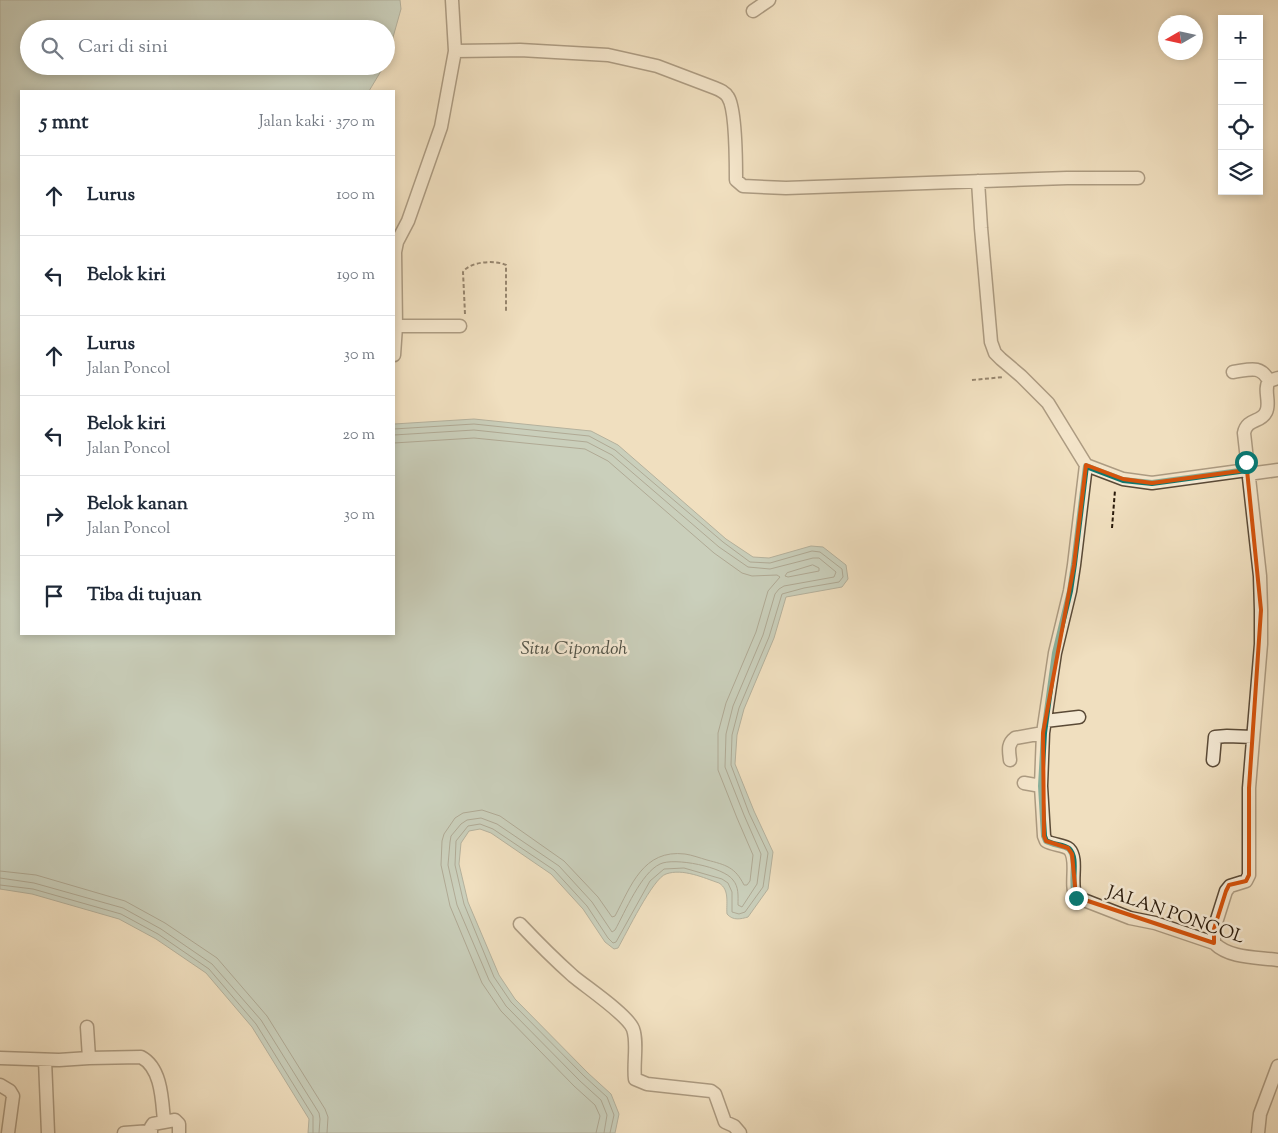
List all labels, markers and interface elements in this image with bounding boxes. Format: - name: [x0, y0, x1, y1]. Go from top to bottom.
- north arrow: [1158, 15, 1203, 60]
- map controls: [1218, 15, 1263, 195]
- button: +: [1218, 15, 1263, 60]
- search box: [20, 20, 395, 75]
- icon: search: [38, 34, 66, 62]
- text: Cari di sini: [78, 34, 168, 61]
- button: −: [1218, 60, 1263, 105]
- button: locate: [1218, 105, 1263, 150]
- text: 5 mnt: [40, 108, 88, 138]
- text: Jalan kaki · 370 m: [259, 111, 375, 134]
- button: layers: [1218, 150, 1263, 195]
- icon: ahead: [40, 182, 68, 210]
- text: Lurus: [87, 182, 135, 209]
- text: 100 m: [336, 184, 375, 207]
- icon: left: [40, 262, 68, 290]
- text: Belok kiri: [87, 262, 166, 289]
- text: 190 m: [337, 264, 375, 287]
- text: Lurus: [87, 331, 135, 358]
- icon: ahead: [40, 342, 68, 370]
- text: 30 m: [344, 344, 375, 367]
- text: Jalan Poncol: [87, 358, 170, 381]
- text: Belok kiri: [87, 411, 166, 438]
- icon: left: [40, 422, 68, 450]
- text: 20 m: [342, 424, 375, 447]
- text: Jalan Poncol: [87, 438, 170, 461]
- route start: [1235, 451, 1258, 474]
- text: Belok kanan: [87, 491, 188, 518]
- icon: right: [40, 502, 68, 530]
- text: 30 m: [344, 504, 375, 527]
- text: Jalan Poncol: [87, 518, 170, 541]
- icon: arrive: [40, 582, 68, 610]
- text: Tiba di tujuan: [87, 582, 202, 609]
- water label: Situ Cipondoh: [521, 636, 628, 663]
- street label: JALAN PONCOL: [1102, 880, 1248, 952]
- route end: [1065, 887, 1088, 910]

